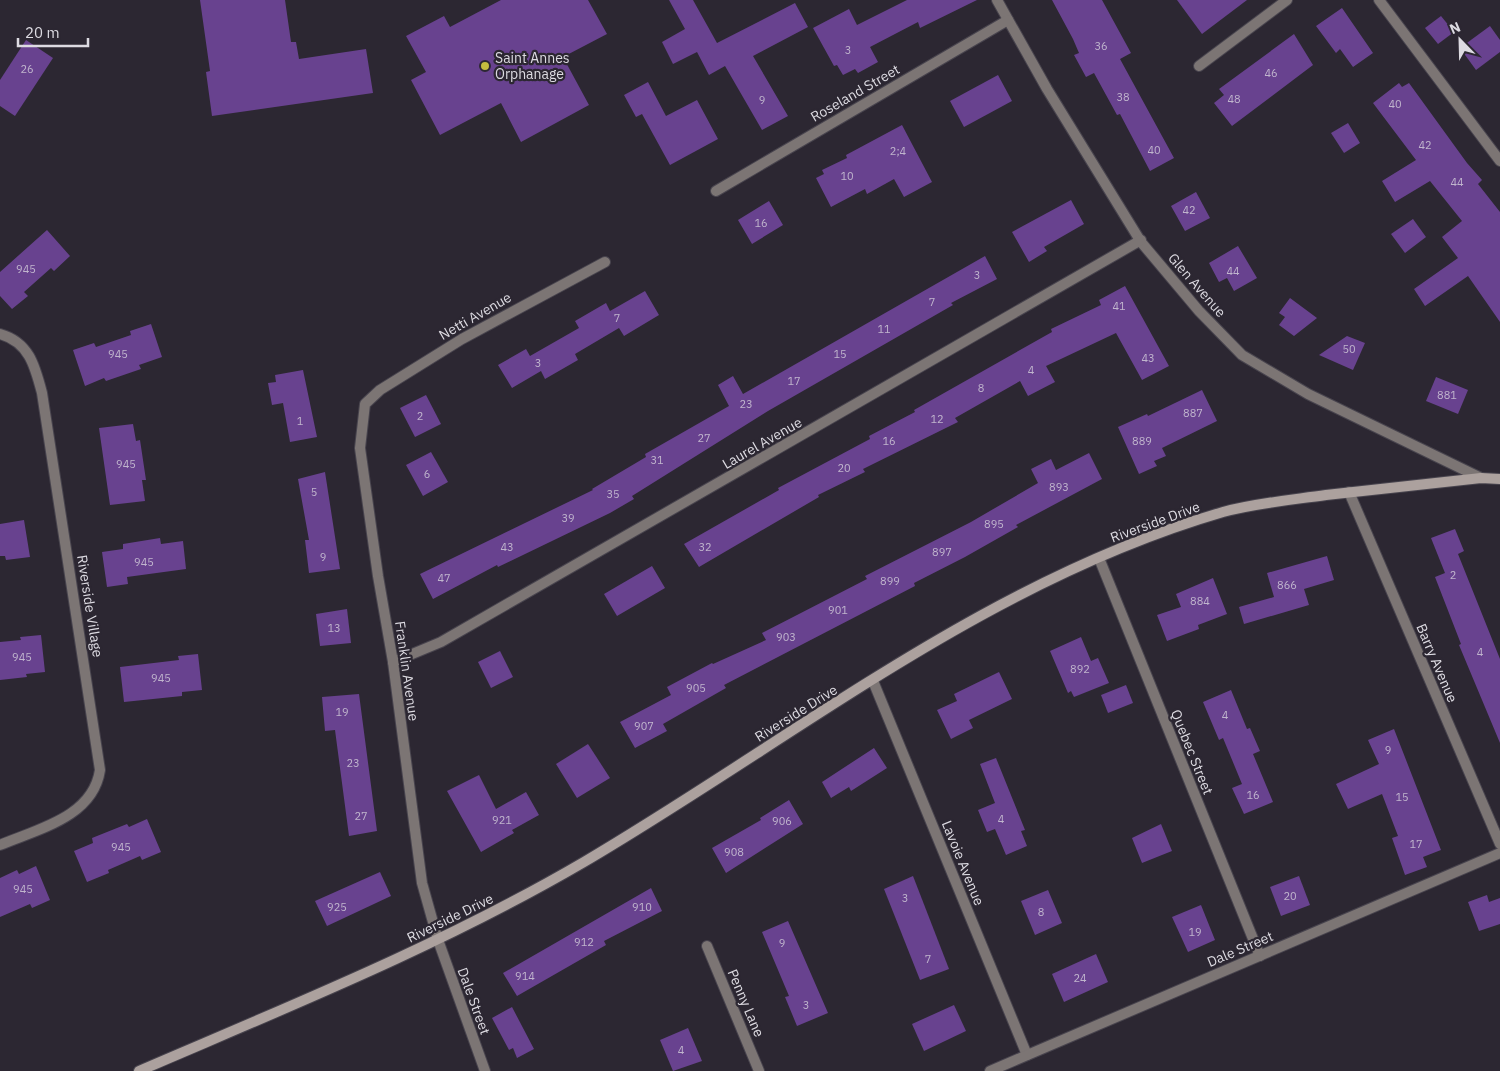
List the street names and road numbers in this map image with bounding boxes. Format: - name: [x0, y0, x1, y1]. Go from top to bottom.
- street label: Roseland Street: [807, 60, 903, 126]
- street label: Glen Avenue: [1164, 249, 1230, 321]
- street label: Netti Avenue: [435, 288, 515, 344]
- street label: Laurel Avenue: [719, 413, 805, 473]
- street label: Riverside Drive: [1108, 497, 1203, 547]
- street label: Riverside Village: [73, 553, 107, 659]
- street label: Franklin Avenue: [391, 620, 423, 722]
- street label: Barry Avenue: [1412, 621, 1462, 705]
- street label: Riverside Drive: [751, 680, 841, 746]
- street label: Quebec Street: [1167, 707, 1217, 797]
- street label: Lavoie Avenue: [938, 818, 988, 908]
- street label: Riverside Drive: [404, 889, 496, 947]
- street label: Dale Street: [1204, 927, 1276, 971]
- street label: Dale Street: [454, 965, 494, 1037]
- street label: Penny Lane: [724, 966, 768, 1040]

